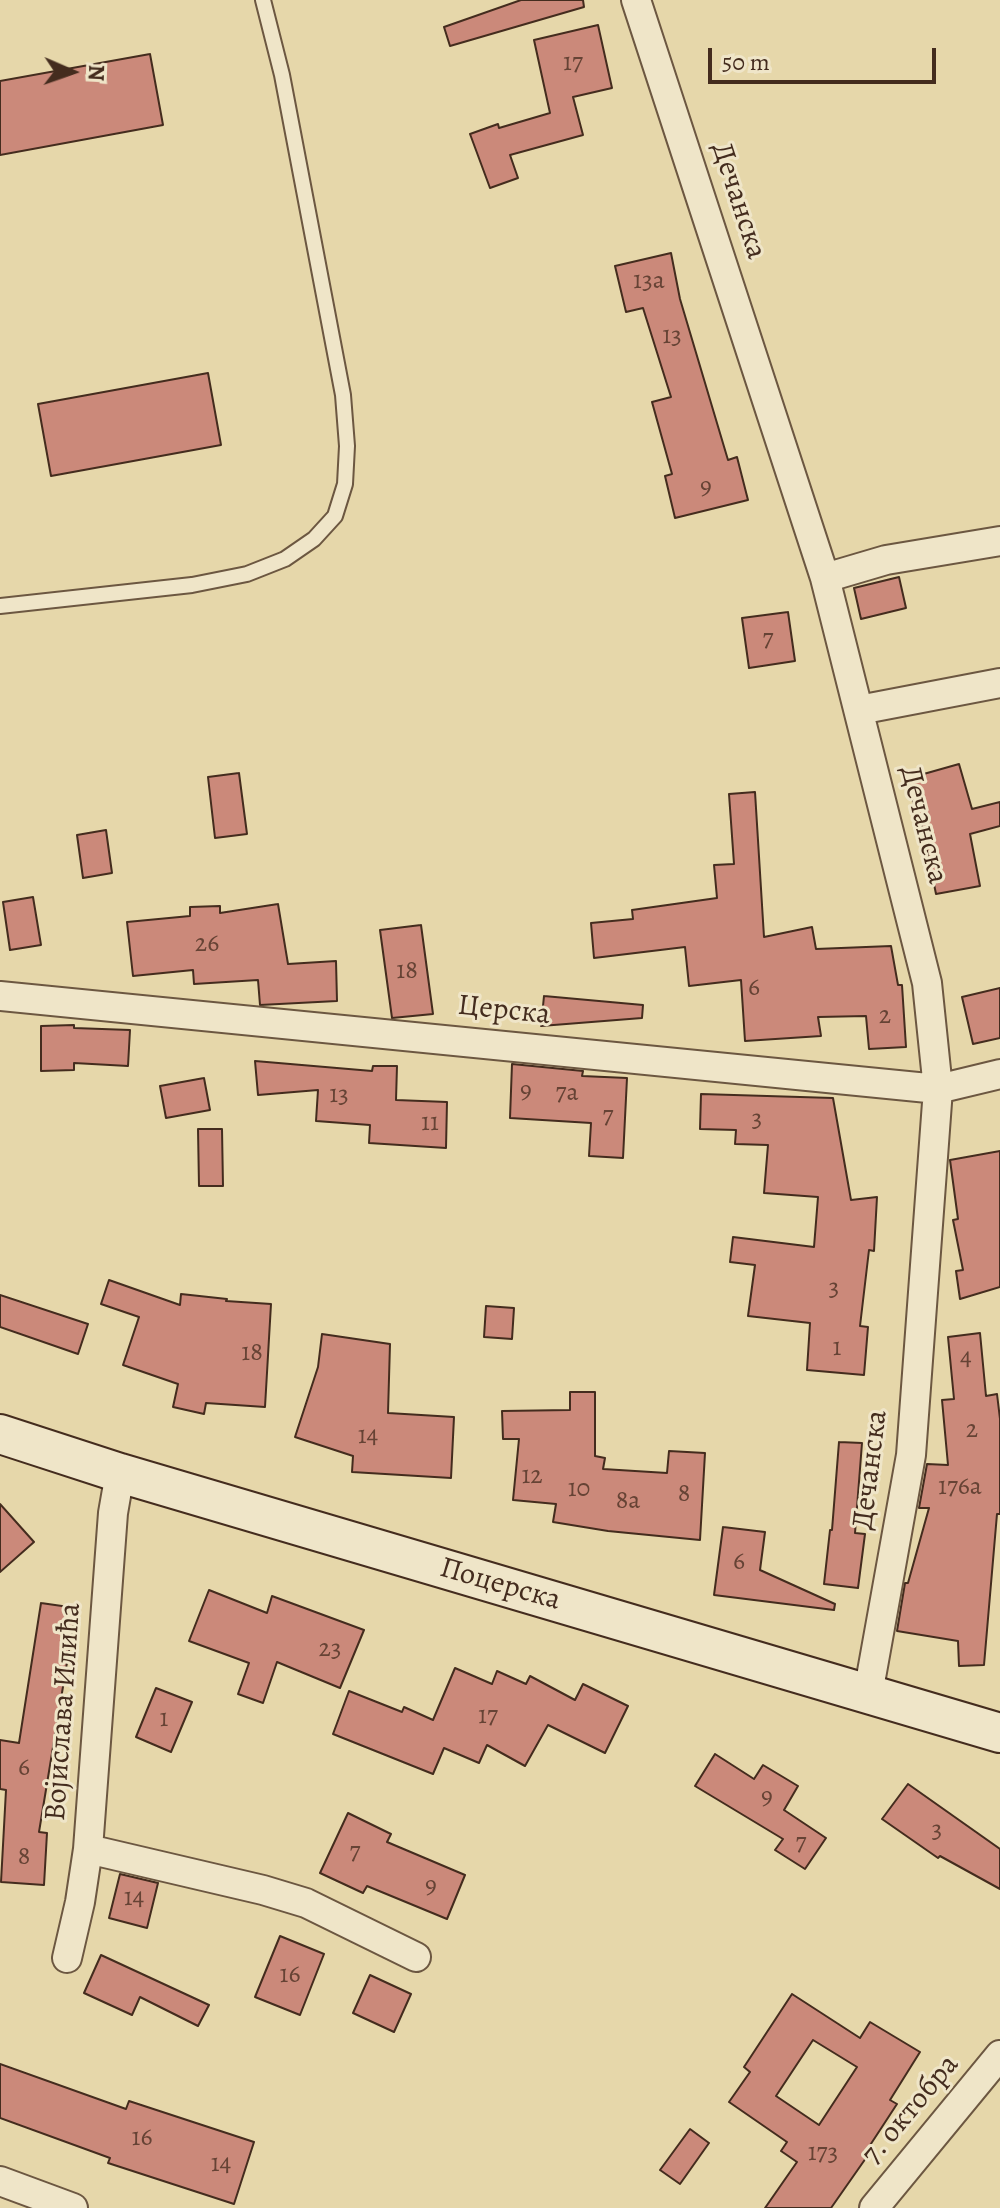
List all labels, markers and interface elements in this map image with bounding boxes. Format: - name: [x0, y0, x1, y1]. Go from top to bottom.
- north arrow: [32, 32, 112, 112]
- scale bar: [712, 32, 940, 82]
- text: 50 m: [722, 46, 770, 78]
- house number: 17: [563, 48, 583, 80]
- text: N: [81, 64, 111, 81]
- street label: Дечанска: [702, 138, 774, 264]
- house number: 13a: [633, 266, 665, 298]
- house number: 13: [662, 321, 682, 353]
- house number: 9: [700, 472, 712, 504]
- house number: 7: [763, 624, 773, 656]
- street label: Дечанска: [891, 762, 955, 888]
- house number: 26: [195, 929, 219, 961]
- house number: 18: [396, 956, 418, 988]
- house number: 6: [748, 973, 760, 1005]
- street label: Церска: [456, 988, 552, 1034]
- house number: 2: [879, 1001, 891, 1033]
- house number: 9: [520, 1076, 532, 1108]
- house number: 7a: [555, 1078, 579, 1110]
- house number: 13: [329, 1080, 349, 1112]
- house number: 7: [603, 1101, 613, 1133]
- house number: 3: [752, 1104, 762, 1136]
- house number: 11: [421, 1108, 439, 1140]
- house number: 3: [829, 1273, 839, 1305]
- house number: 1: [833, 1333, 841, 1365]
- house number: 18: [241, 1338, 263, 1370]
- house number: 4: [960, 1343, 972, 1375]
- street label: Дечанска: [846, 1408, 896, 1532]
- house number: 2: [966, 1415, 978, 1447]
- house number: 14: [358, 1421, 378, 1453]
- house number: 12: [521, 1461, 543, 1493]
- house number: 176a: [938, 1472, 982, 1504]
- house number: 10: [568, 1474, 590, 1506]
- house number: 8: [678, 1479, 690, 1511]
- house number: 8a: [616, 1486, 640, 1518]
- house number: 6: [733, 1547, 745, 1579]
- street label: Поцерска: [436, 1551, 564, 1619]
- street label: Војислава Илића: [38, 1602, 90, 1822]
- house number: 23: [318, 1634, 342, 1666]
- house number: 17: [478, 1701, 498, 1733]
- house number: 1: [160, 1704, 168, 1736]
- house number: 6: [18, 1753, 30, 1785]
- house number: 9: [761, 1782, 773, 1814]
- house number: 3: [932, 1815, 942, 1847]
- house number: 7: [796, 1828, 806, 1860]
- house number: 7: [350, 1837, 360, 1869]
- house number: 8: [18, 1842, 30, 1874]
- house number: 9: [425, 1871, 437, 1903]
- house number: 14: [124, 1883, 144, 1915]
- house number: 16: [280, 1960, 300, 1992]
- street label: 7. октобра: [855, 2048, 967, 2172]
- house number: 16: [132, 2123, 152, 2155]
- house number: 173: [808, 2138, 838, 2170]
- house number: 14: [211, 2149, 231, 2181]

